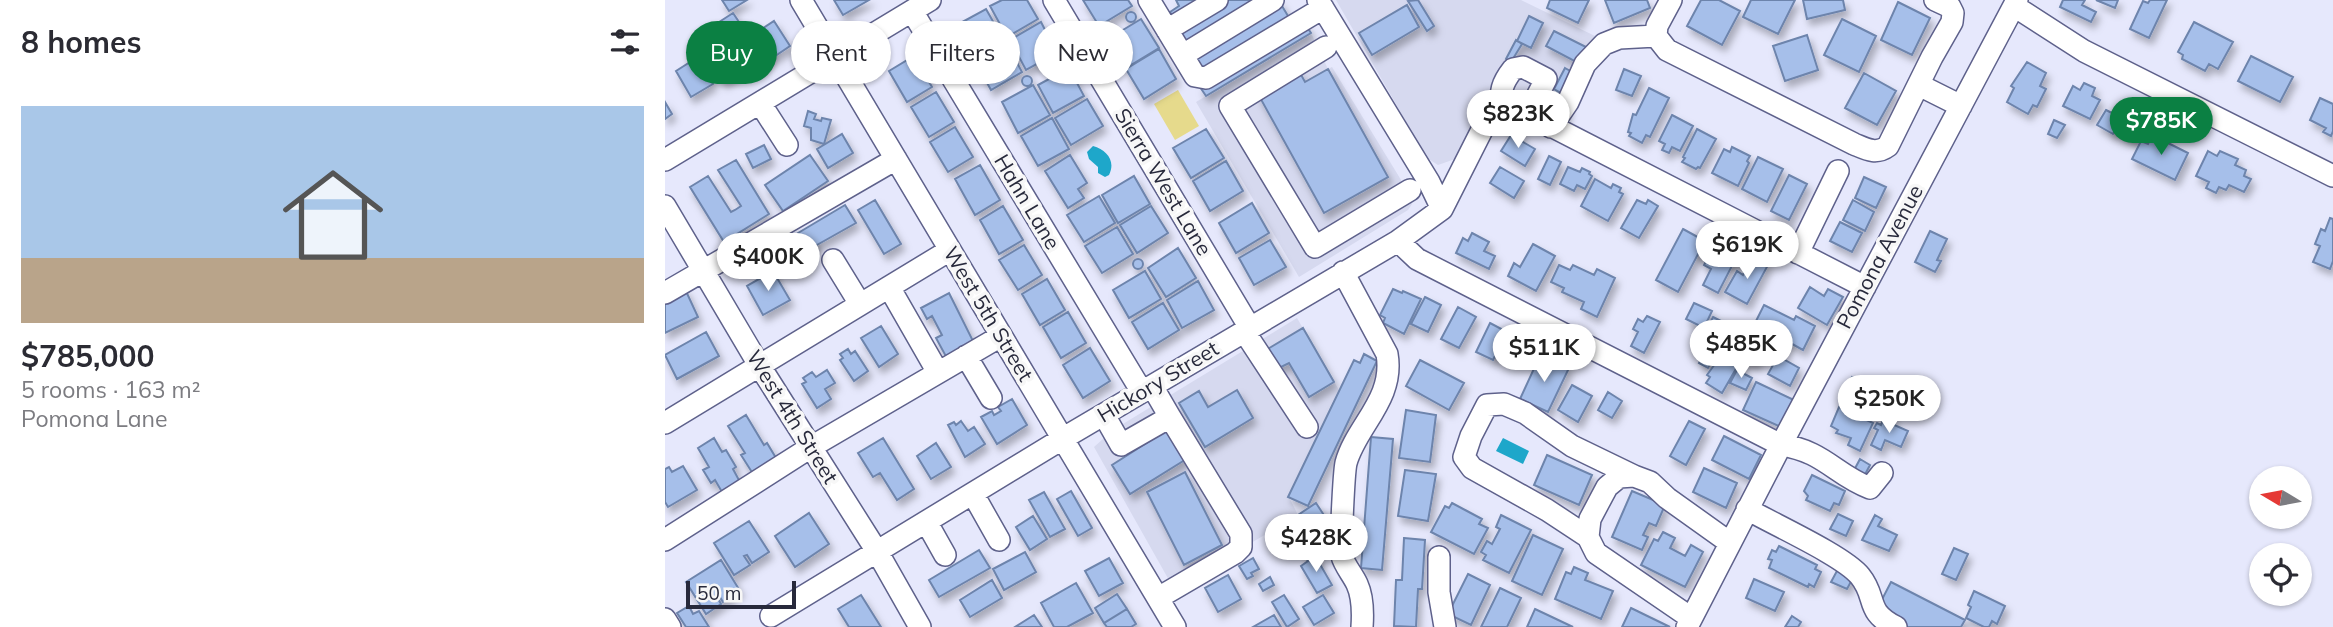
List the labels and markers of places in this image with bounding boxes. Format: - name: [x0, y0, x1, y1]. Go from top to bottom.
- pin: $823K: [1469, 90, 1567, 150]
- pin: $785K: [2112, 97, 2210, 157]
- pin: $619K: [1698, 222, 1796, 281]
- pin: $400K: [719, 233, 817, 293]
- pin: $485K: [1692, 320, 1790, 380]
- pin: $511K: [1495, 324, 1593, 384]
- pin: $250K: [1840, 376, 1938, 435]
- pin: $428K: [1267, 514, 1365, 574]

